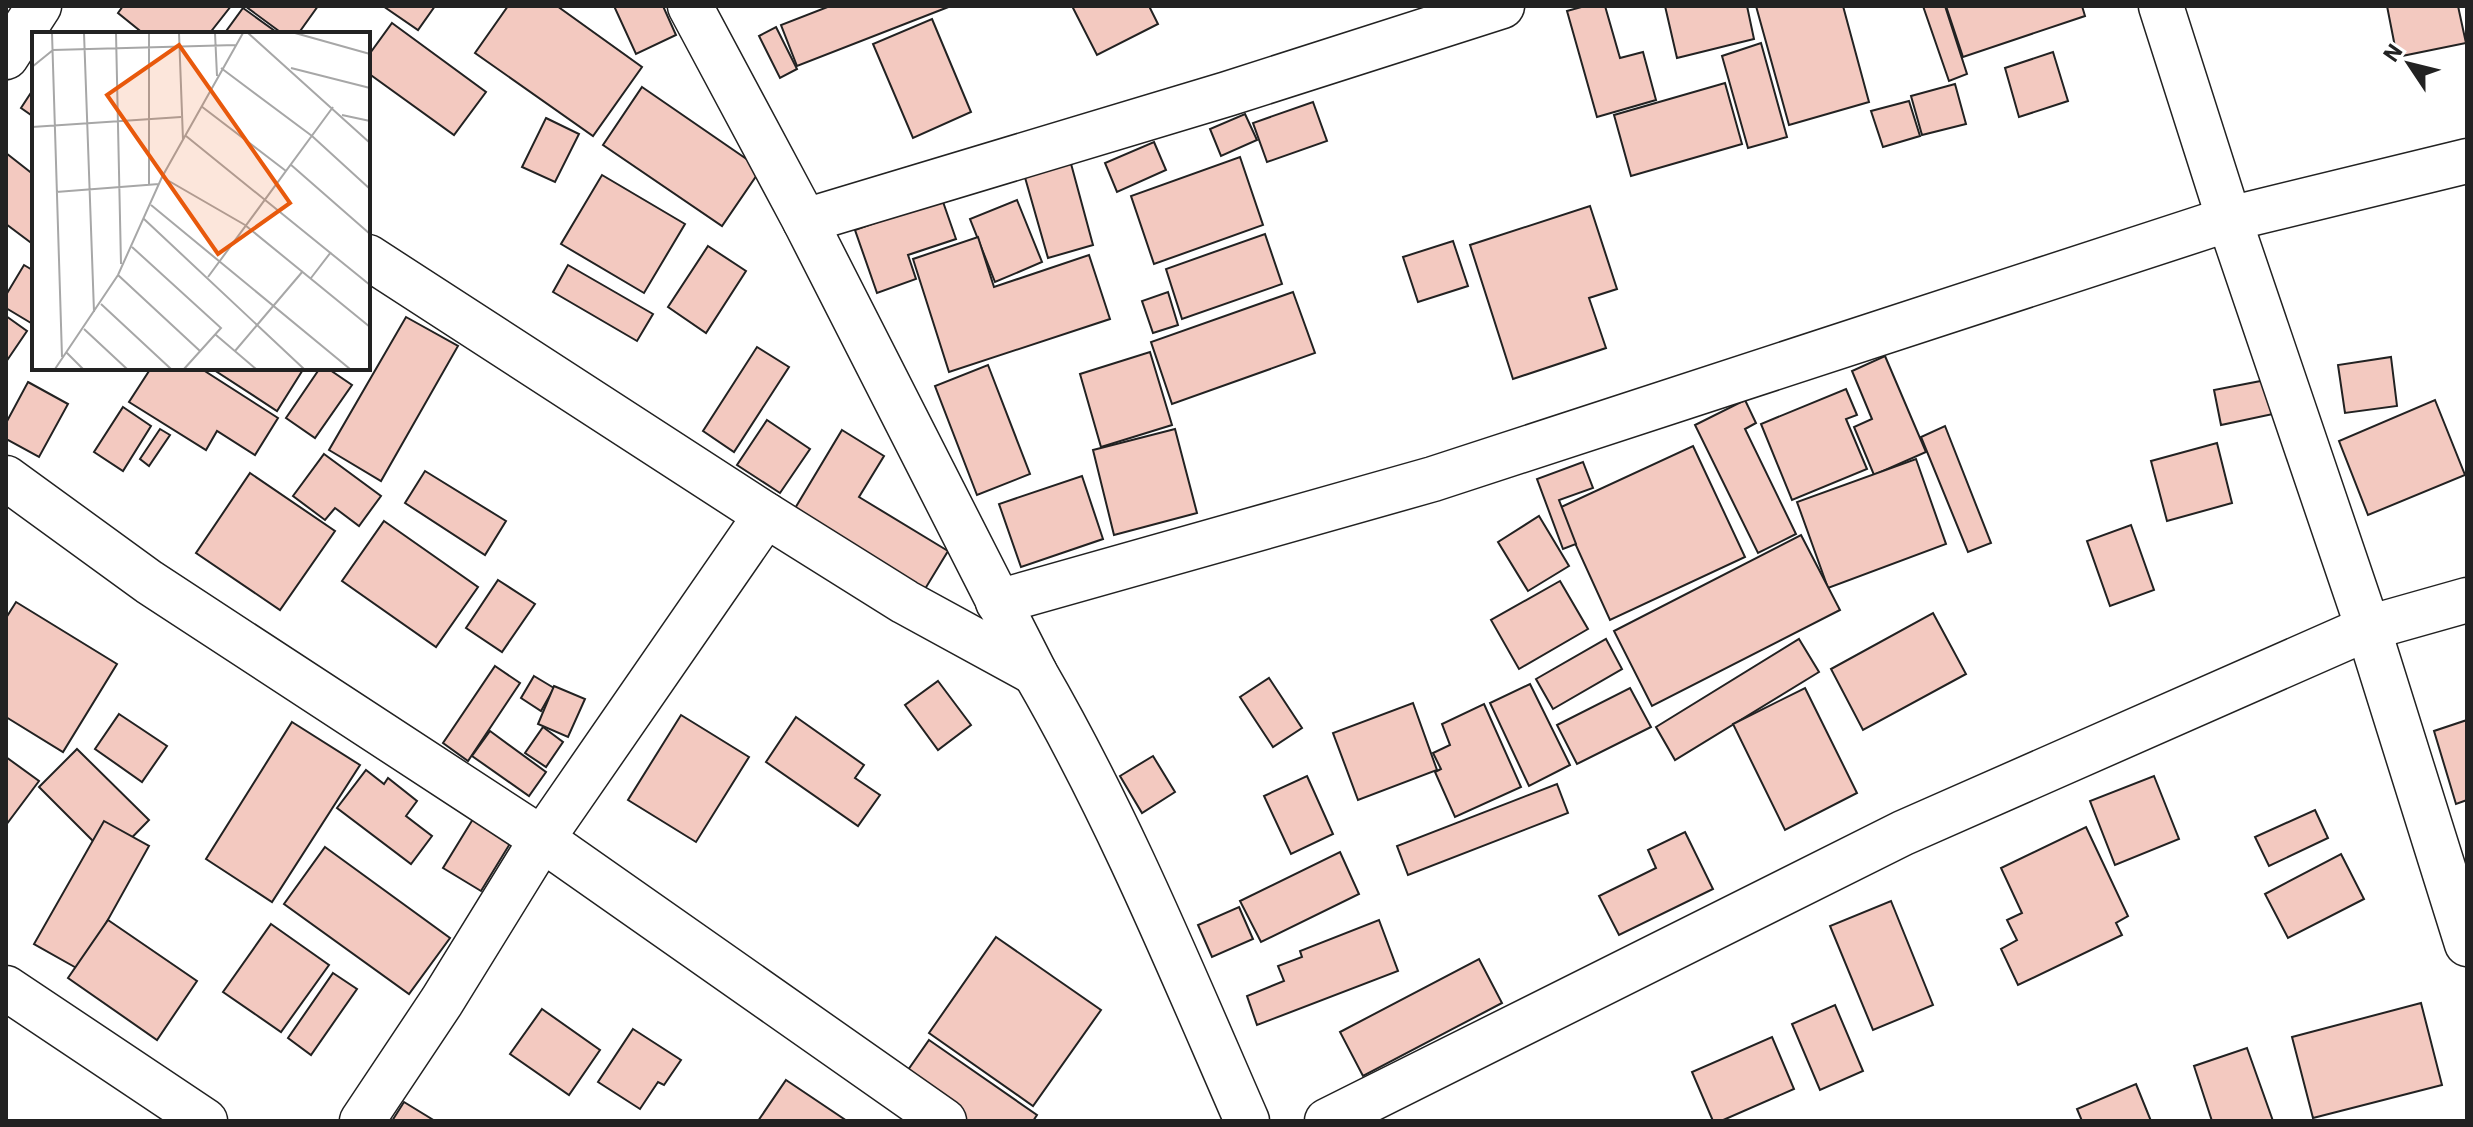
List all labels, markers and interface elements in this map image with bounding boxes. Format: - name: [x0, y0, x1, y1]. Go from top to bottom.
- north arrow: [2369, 24, 2449, 104]
- inset map: [32, 32, 370, 370]
- text: N: [2376, 37, 2409, 67]

